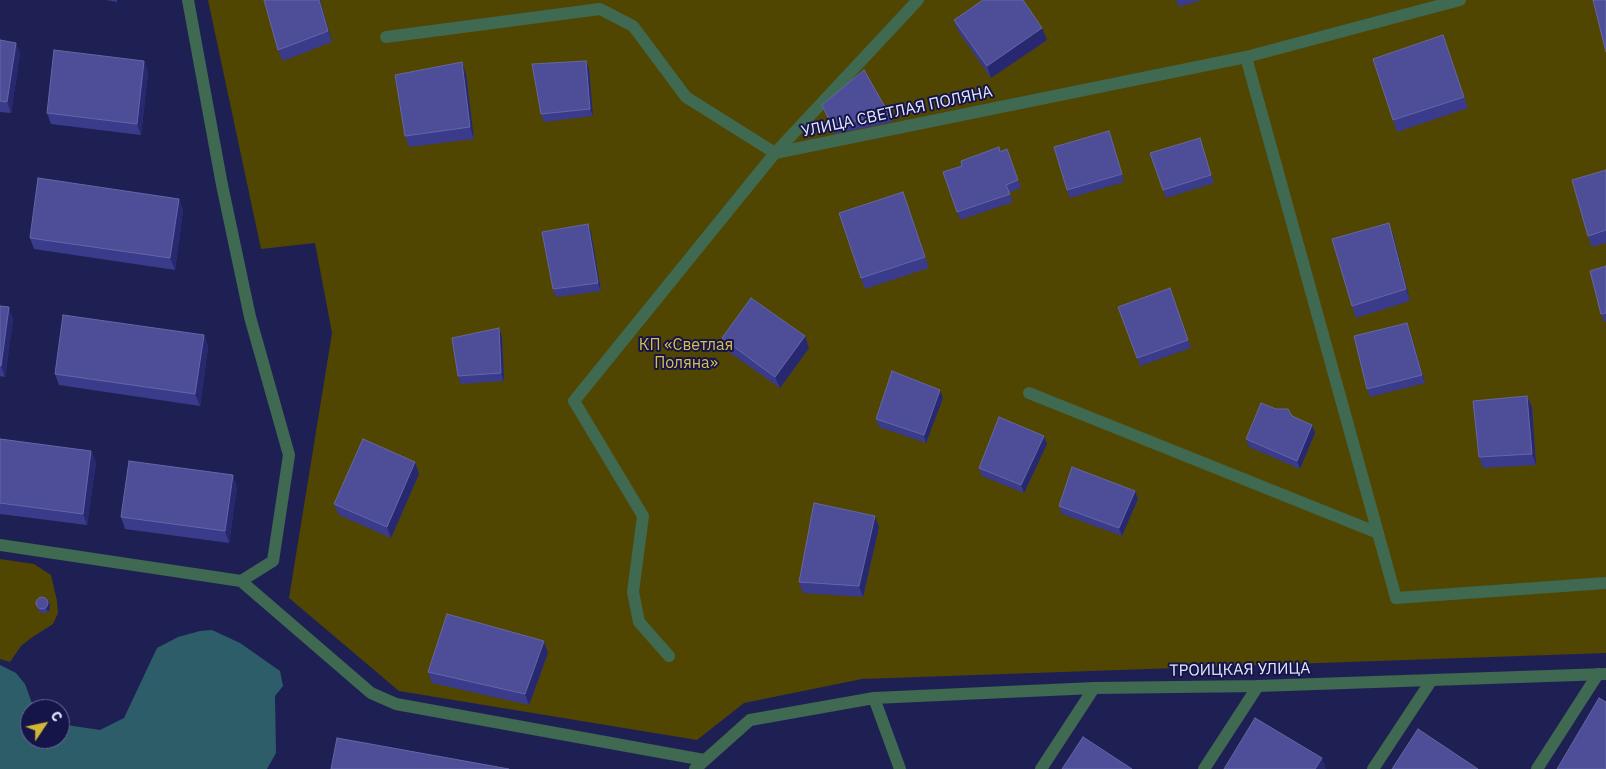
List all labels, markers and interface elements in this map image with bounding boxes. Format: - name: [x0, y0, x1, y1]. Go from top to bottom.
- street label: УЛИЦА СВЕТЛАЯ ПОЛЯНА: [800, 82, 994, 142]
- park label: КП «Светлая Поляна»: [639, 335, 733, 373]
- street label: ТРОИЦКАЯ УЛИЦА: [1169, 659, 1311, 681]
- north arrow: [20, 699, 70, 749]
- text: С: [47, 707, 67, 725]

